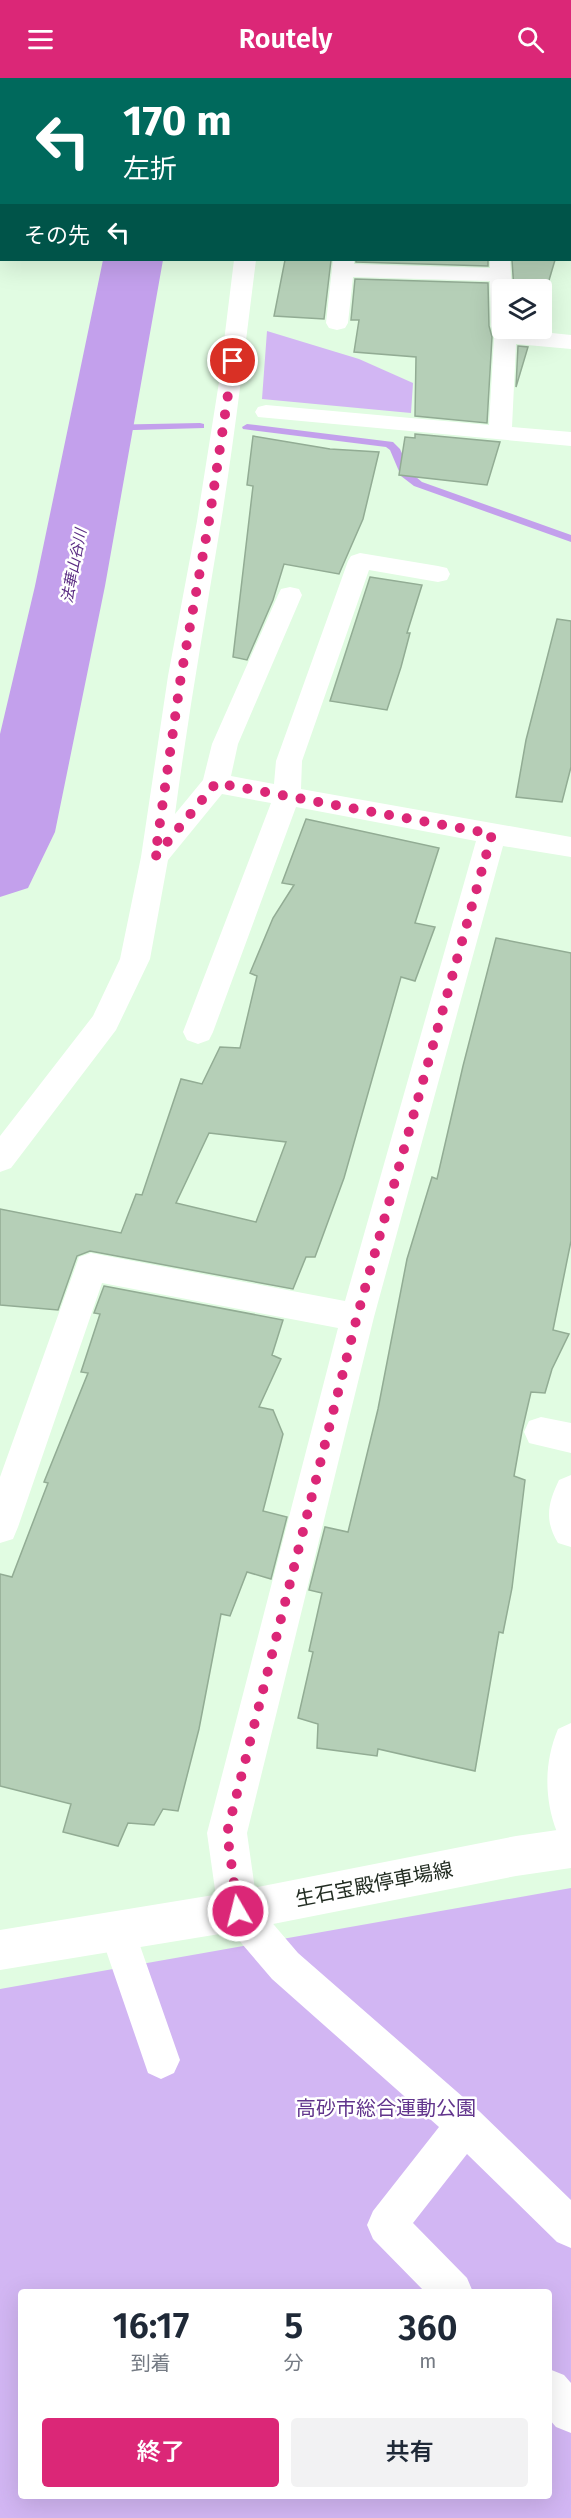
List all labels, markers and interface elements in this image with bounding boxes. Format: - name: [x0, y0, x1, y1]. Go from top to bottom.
- icon: menu: [24, 23, 57, 56]
- text: Routely: [239, 23, 332, 55]
- icon: search: [514, 23, 547, 56]
- text: 170 m: [123, 96, 232, 146]
- icon: left: [24, 102, 102, 180]
- text: 左折: [123, 153, 177, 185]
- icon: left: [102, 216, 135, 249]
- text: その先: [24, 222, 90, 249]
- map controls: [492, 279, 552, 339]
- button: layers: [492, 279, 552, 339]
- pin: [207, 335, 258, 386]
- icon: arrive: [216, 344, 249, 377]
- water label: 法華山谷川: [58, 526, 90, 605]
- street label: 生石宝殿停車場線: [293, 1857, 455, 1911]
- position arrow: [206, 1879, 270, 1943]
- park label: 高砂市総合運動公園: [296, 2096, 476, 2120]
- text: 16:17: [112, 2304, 189, 2348]
- text: 5: [284, 2304, 303, 2348]
- text: 360: [398, 2306, 458, 2350]
- text: m: [419, 2349, 436, 2373]
- text: 到着: [131, 2351, 171, 2375]
- text: 分: [284, 2351, 304, 2375]
- button: 終了: [42, 2418, 279, 2487]
- button: 共有: [291, 2418, 528, 2487]

